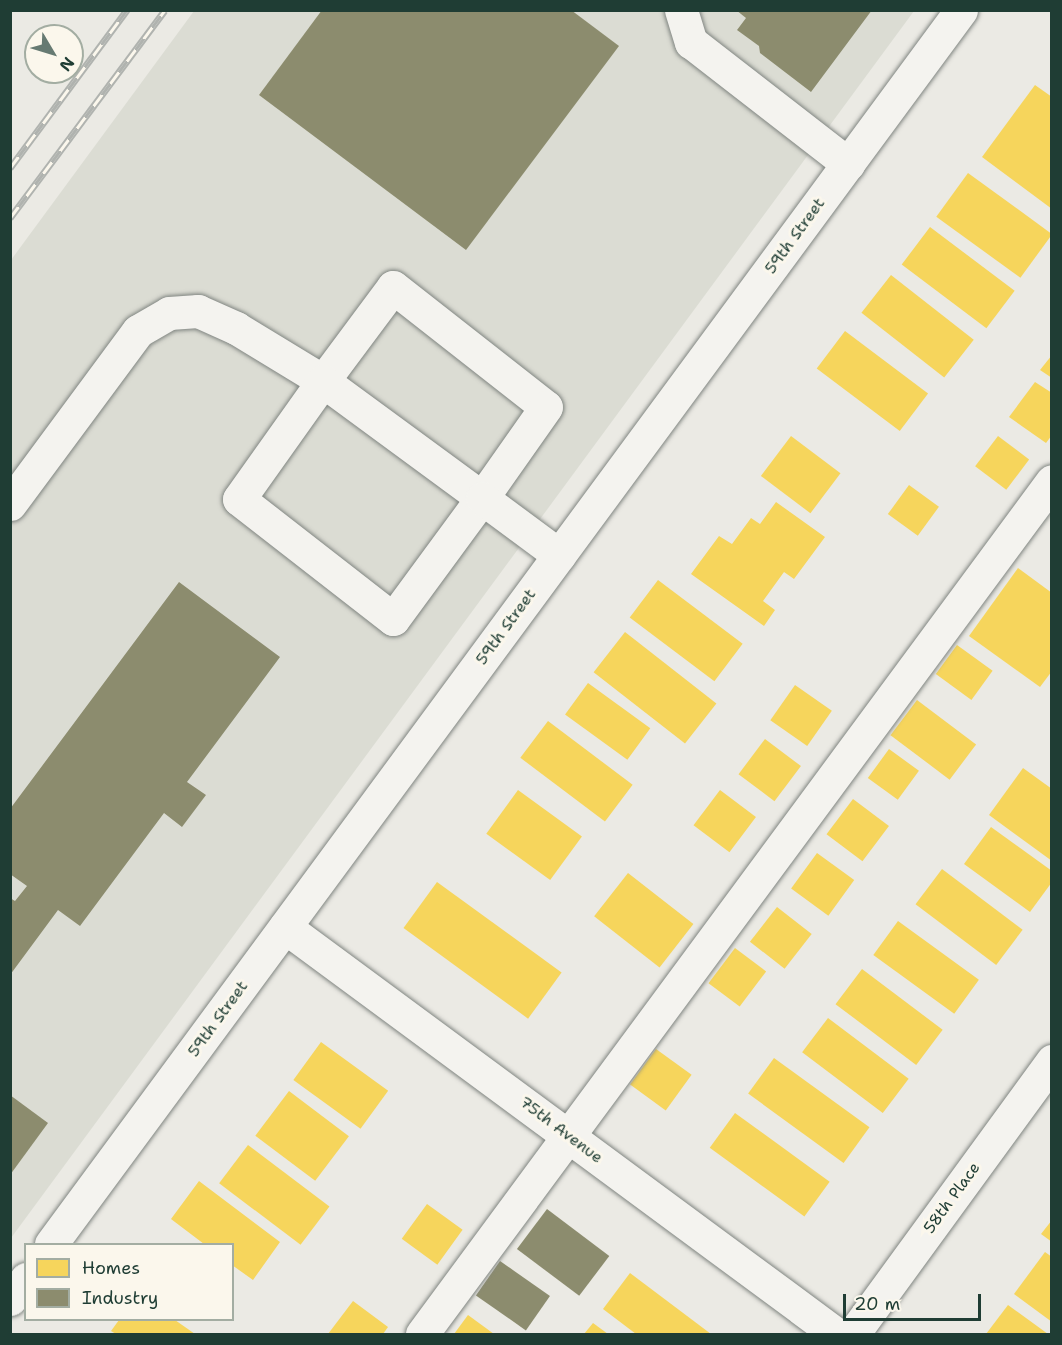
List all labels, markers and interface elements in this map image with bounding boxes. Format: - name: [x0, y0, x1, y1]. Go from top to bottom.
- north arrow: [24, 24, 84, 84]
- text: N: [55, 53, 79, 76]
- street label: 59th Street: [761, 194, 829, 278]
- street label: 59th Street: [472, 585, 540, 669]
- street label: 59th Street: [184, 977, 252, 1061]
- street label: 75th Avenue: [516, 1093, 606, 1167]
- street label: 58th Place: [920, 1159, 984, 1237]
- legend: [24, 1243, 234, 1321]
- text: Homes: [82, 1256, 140, 1280]
- scale bar: [846, 1282, 984, 1320]
- text: Industry: [82, 1286, 158, 1310]
- text: 20 m: [854, 1292, 900, 1316]

